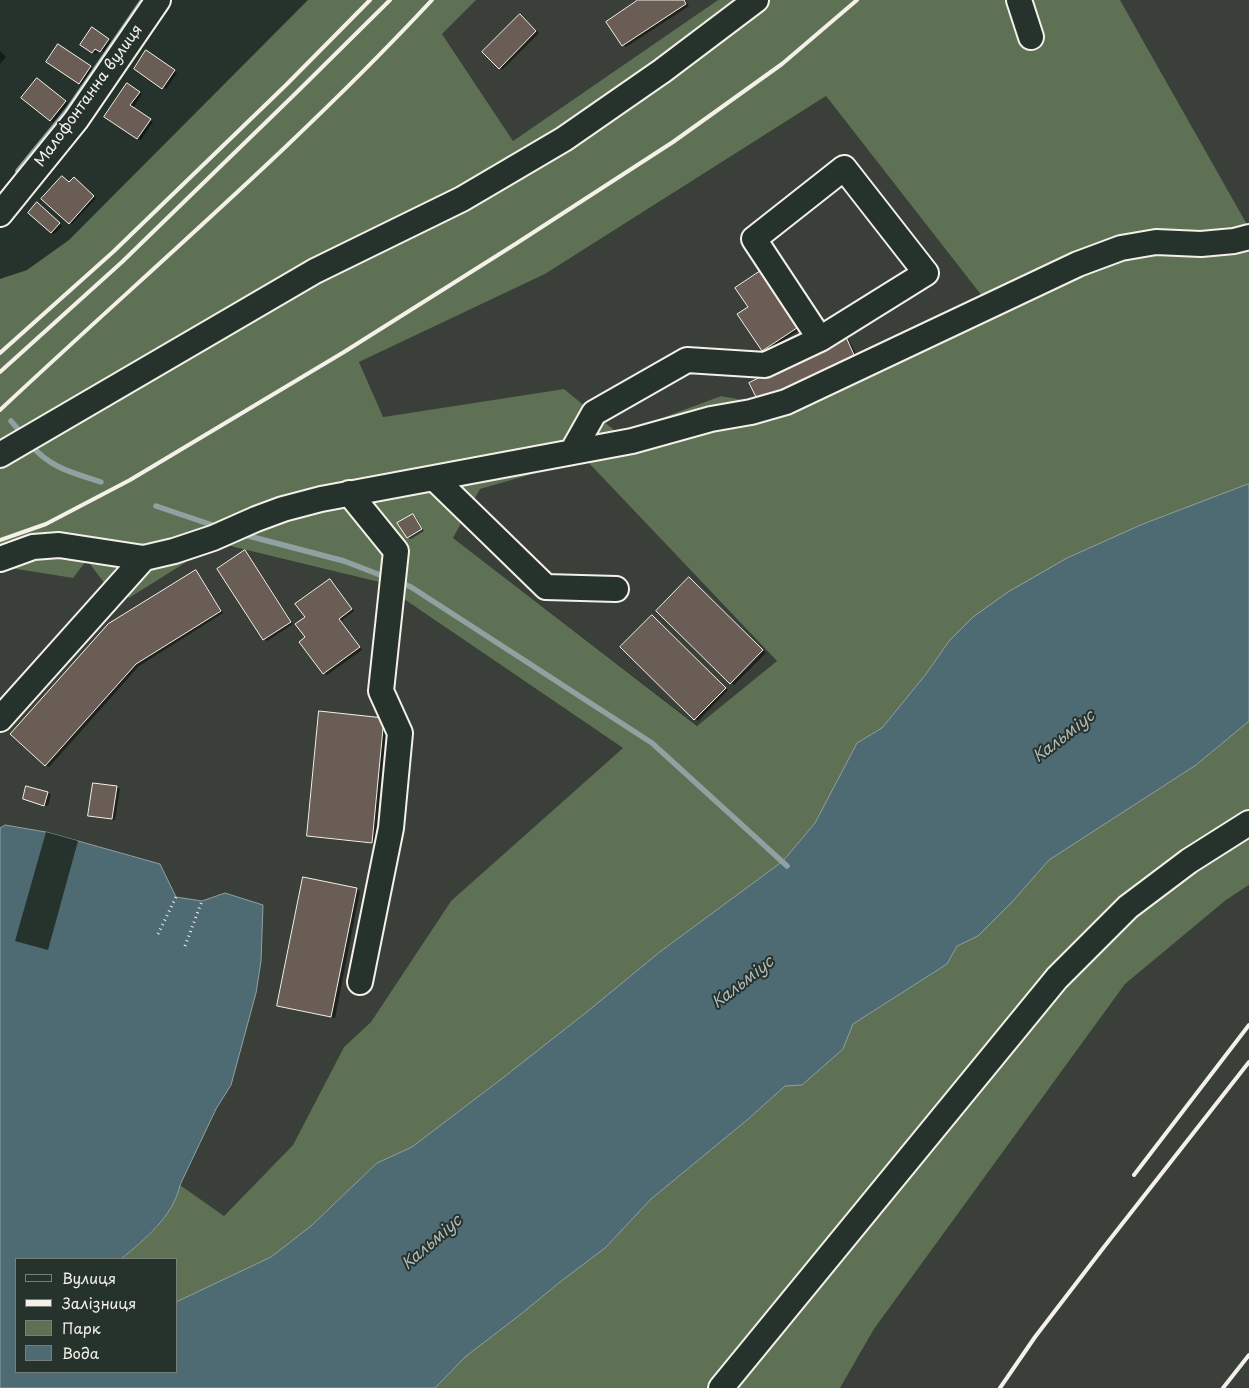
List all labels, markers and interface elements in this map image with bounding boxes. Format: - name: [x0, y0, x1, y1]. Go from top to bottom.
- street label: Малофонтанна вулиця: [31, 21, 147, 171]
- water label: Кальміус: [1029, 707, 1099, 767]
- water label: Кальміус: [708, 953, 778, 1013]
- water label: Кальміус: [398, 1212, 466, 1274]
- legend: [15, 1258, 178, 1373]
- text: Вулиця: [62, 1266, 116, 1289]
- text: Залізниця: [62, 1291, 136, 1314]
- text: Парк: [62, 1316, 101, 1339]
- text: Вода: [62, 1341, 99, 1364]

